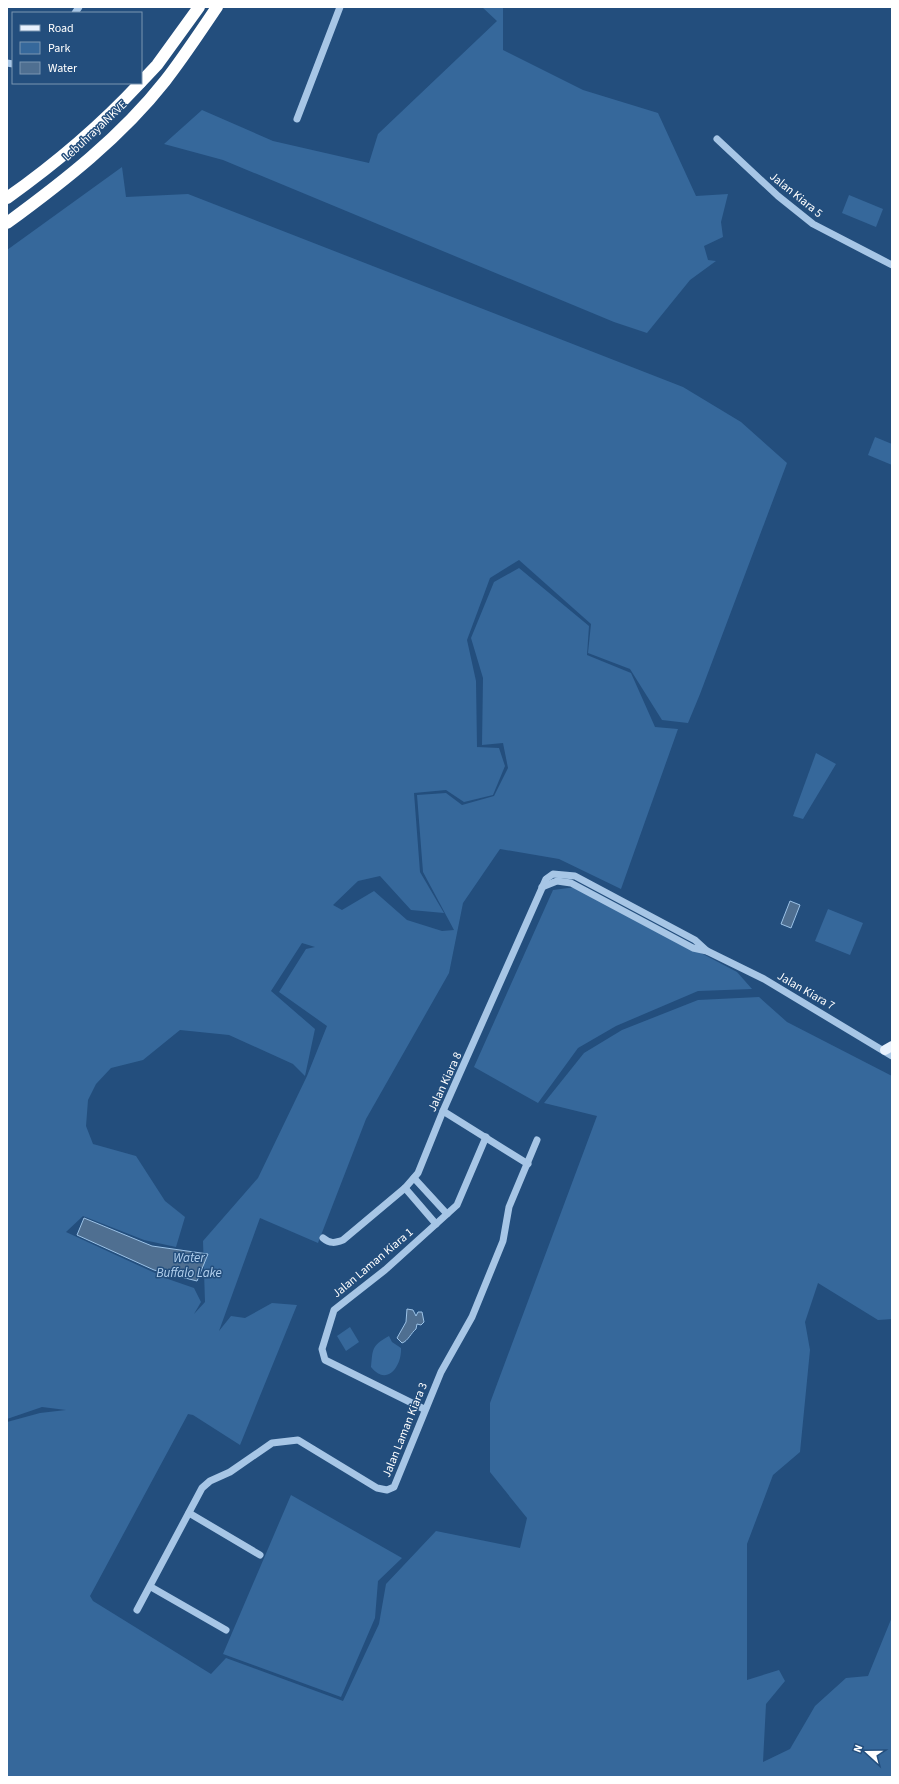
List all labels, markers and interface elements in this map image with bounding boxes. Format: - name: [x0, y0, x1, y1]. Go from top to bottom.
- legend: [12, 12, 142, 84]
- text: Road: [48, 20, 74, 37]
- text: Park: [48, 40, 70, 57]
- text: Water: [48, 60, 78, 77]
- street label: Lebuhraya NKVE: [59, 97, 131, 165]
- street label: Jalan Kiara 5: [766, 168, 826, 222]
- street label: Jalan Kiara 7: [774, 968, 838, 1014]
- street label: Jalan Kiara 8: [424, 1049, 466, 1115]
- street label: Jalan Laman Kiara 1: [329, 1224, 417, 1302]
- water label: Water Buffalo Lake: [156, 1249, 222, 1282]
- street label: Jalan Laman Kiara 3: [378, 1380, 432, 1480]
- north arrow: [847, 1732, 887, 1772]
- text: N: [850, 1742, 866, 1755]

